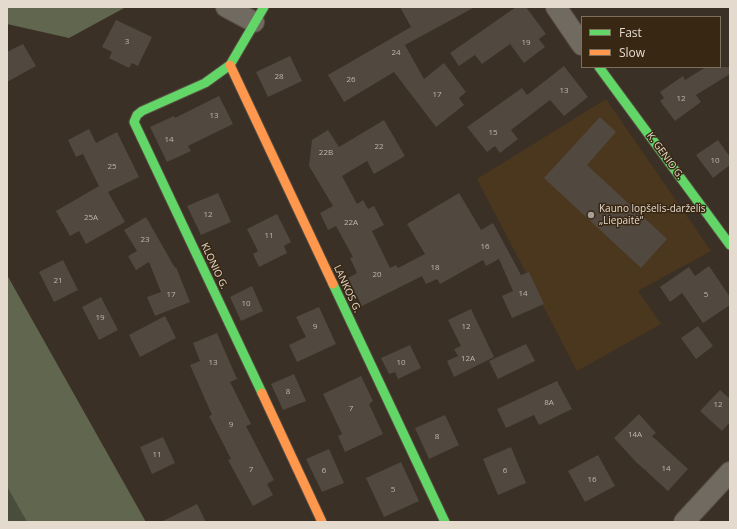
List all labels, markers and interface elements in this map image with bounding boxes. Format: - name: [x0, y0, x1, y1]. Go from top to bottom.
- legend: [581, 16, 721, 68]
- text: Fast: [619, 24, 642, 41]
- house number: 3: [125, 37, 129, 47]
- house number: 19: [521, 38, 531, 48]
- text: Slow: [619, 44, 645, 61]
- house number: 24: [391, 48, 401, 58]
- house number: 28: [274, 72, 284, 82]
- house number: 26: [346, 75, 356, 85]
- house number: 13: [559, 86, 569, 96]
- house number: 17: [432, 90, 442, 100]
- house number: 12: [676, 94, 686, 104]
- house number: 13: [209, 111, 219, 121]
- house number: 15: [488, 128, 498, 138]
- street label: K. GENIO G.: [644, 130, 686, 182]
- house number: 14: [164, 135, 174, 145]
- house number: 22: [374, 142, 384, 152]
- house number: 22B: [319, 148, 333, 158]
- house number: 10: [710, 156, 720, 166]
- house number: 25: [107, 162, 117, 172]
- place label: Kauno lopšelis-darželis „Liepaitė“: [599, 203, 706, 226]
- house number: 12: [203, 210, 213, 220]
- marker: Kauno lopšelis-darželis „Liepaitė“: [586, 210, 596, 220]
- house number: 25A: [84, 213, 98, 223]
- house number: 22A: [344, 218, 358, 228]
- house number: 11: [264, 231, 274, 241]
- house number: 23: [140, 235, 150, 245]
- street label: KLONIO G.: [198, 241, 230, 291]
- house number: 16: [480, 242, 490, 252]
- street label: LANKOS G.: [331, 263, 363, 315]
- house number: 18: [430, 263, 440, 273]
- house number: 20: [372, 270, 382, 280]
- house number: 21: [53, 276, 63, 286]
- house number: 14: [518, 289, 528, 299]
- house number: 17: [166, 290, 176, 300]
- house number: 5: [704, 290, 708, 300]
- house number: 10: [241, 299, 251, 309]
- house number: 19: [95, 313, 105, 323]
- house number: 9: [313, 322, 317, 332]
- house number: 12: [461, 322, 471, 332]
- house number: 12A: [461, 354, 475, 364]
- house number: 13: [208, 358, 218, 368]
- house number: 10: [396, 358, 406, 368]
- house number: 8: [286, 387, 290, 397]
- house number: 8A: [544, 398, 554, 408]
- house number: 12: [713, 400, 723, 410]
- house number: 7: [349, 404, 353, 414]
- house number: 9: [229, 420, 233, 430]
- house number: 14A: [628, 430, 642, 440]
- house number: 8: [435, 432, 439, 442]
- house number: 11: [152, 450, 162, 460]
- house number: 14: [661, 464, 671, 474]
- house number: 7: [249, 465, 253, 475]
- house number: 6: [322, 466, 326, 476]
- house number: 6: [503, 466, 507, 476]
- house number: 16: [587, 475, 597, 485]
- house number: 5: [391, 485, 395, 495]

